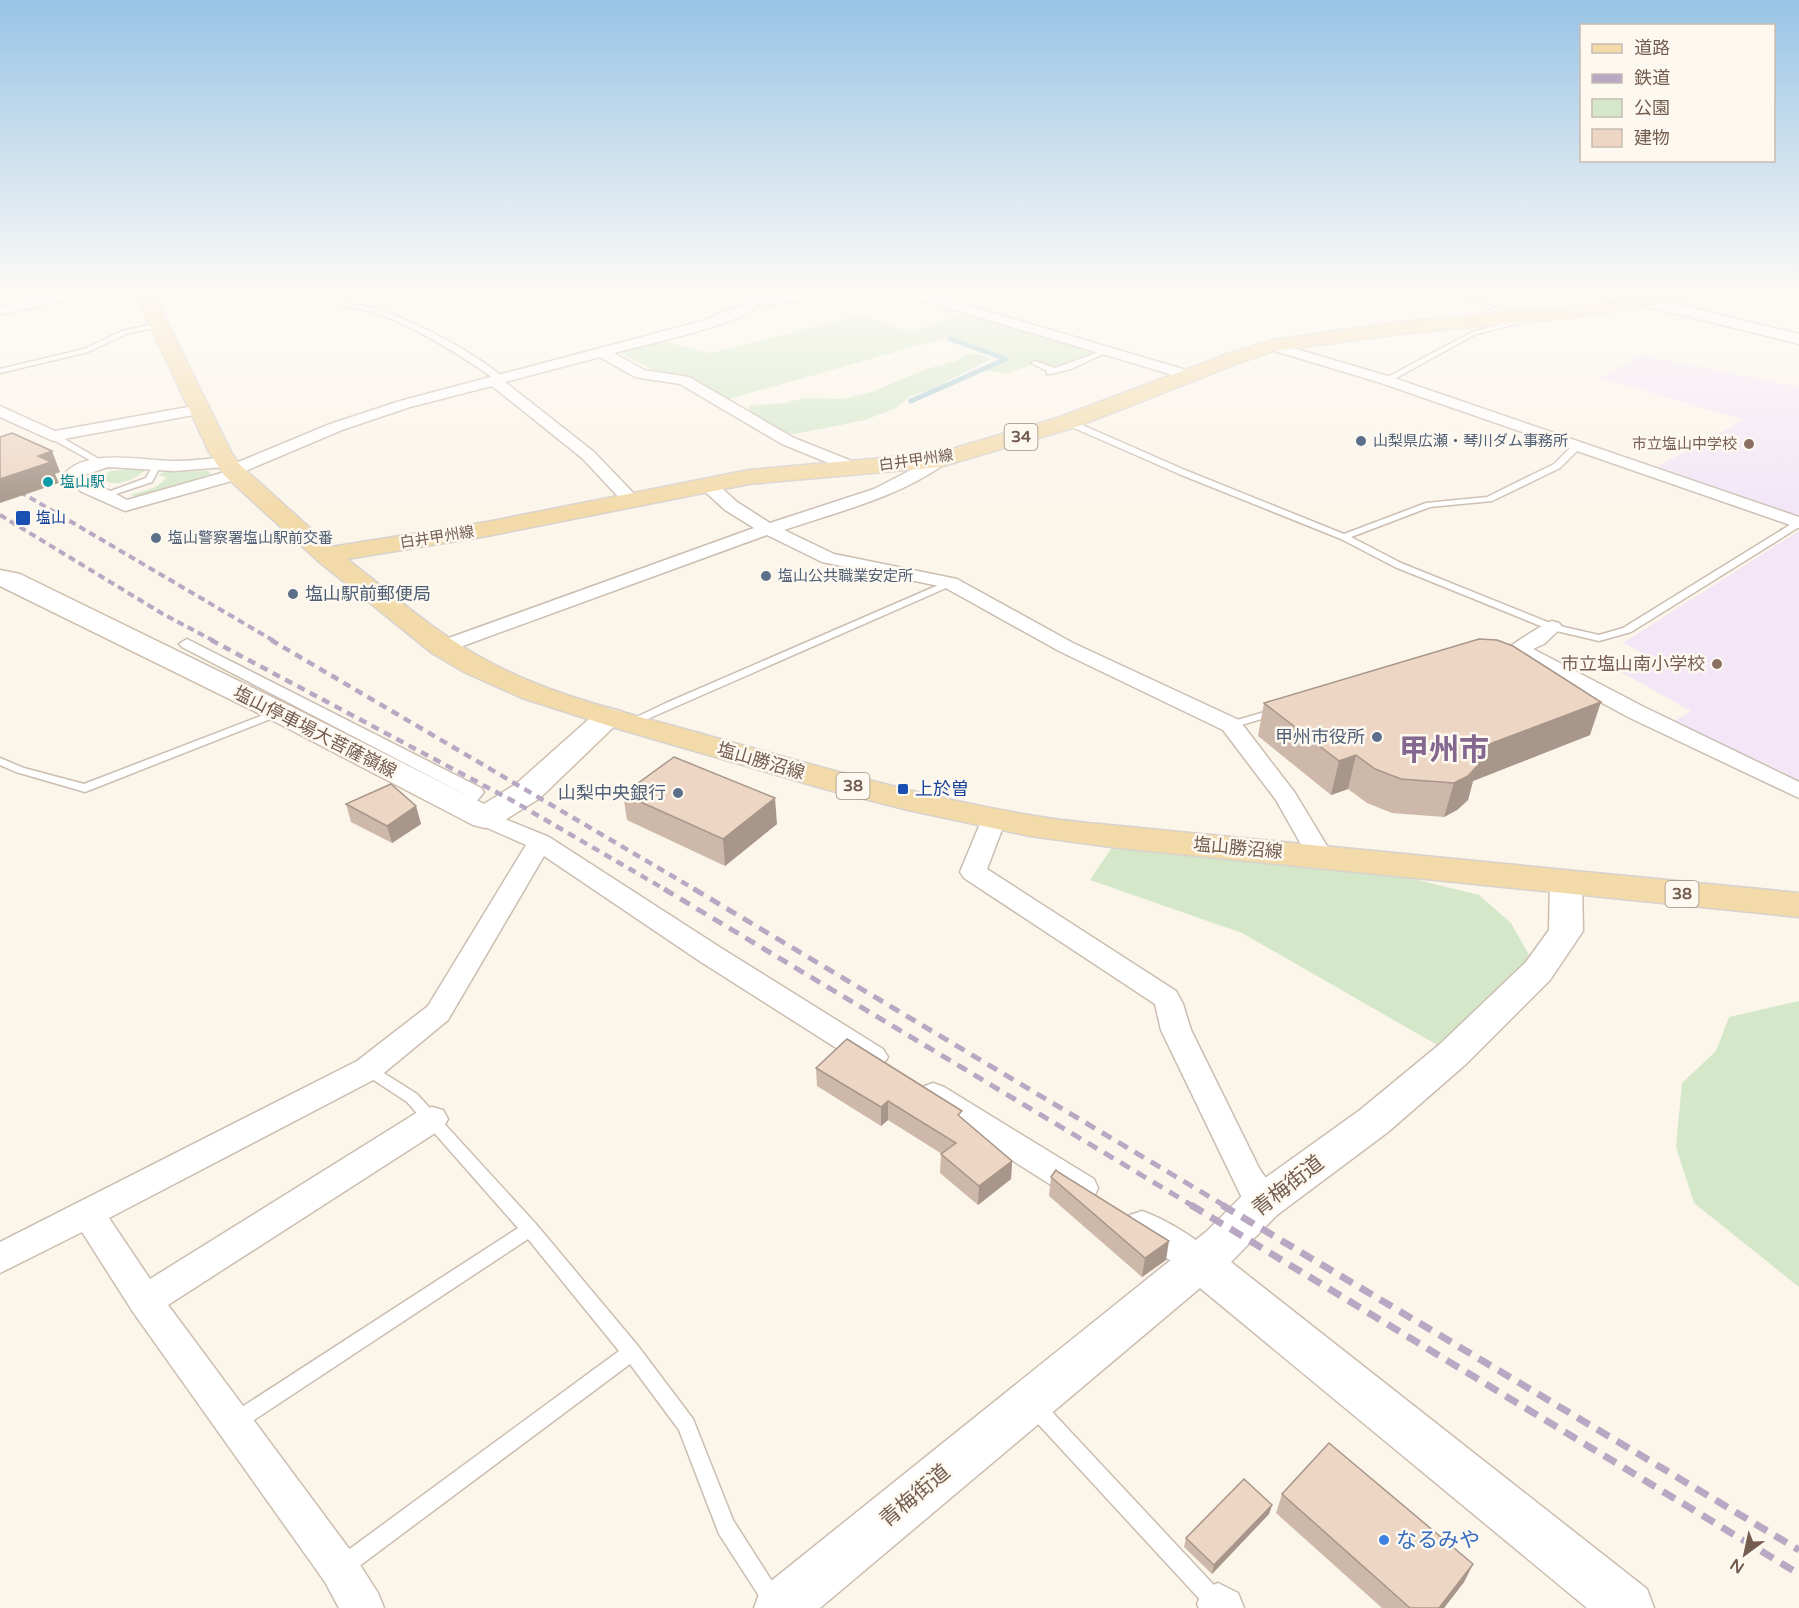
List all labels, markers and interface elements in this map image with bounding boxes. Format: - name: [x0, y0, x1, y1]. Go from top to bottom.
- legend: [1580, 24, 1775, 162]
- text: 道路: [1634, 37, 1670, 59]
- text: 鉄道: [1634, 67, 1670, 89]
- text: 公園: [1634, 97, 1670, 119]
- text: 建物: [1634, 127, 1670, 149]
- road number: 34: [1004, 424, 1038, 450]
- place label: 山梨県広瀬・琴川ダム事務所: [1373, 432, 1568, 450]
- marker: 山梨県広瀬・琴川ダム事務所: [1354, 434, 1368, 448]
- place label: 市立塩山中学校: [1632, 435, 1737, 453]
- marker: 市立塩山中学校: [1742, 437, 1756, 451]
- street label: 白井甲州線: [878, 446, 954, 474]
- place label: 塩山駅: [60, 473, 105, 491]
- marker: 塩山駅: [41, 475, 55, 489]
- marker: 塩山: [14, 509, 32, 527]
- place label: 塩山: [36, 509, 66, 527]
- street label: 白井甲州線: [399, 522, 475, 552]
- place label: 塩山警察署塩山駅前交番: [168, 529, 333, 547]
- marker: 塩山警察署塩山駅前交番: [149, 531, 163, 545]
- place label: 塩山公共職業安定所: [778, 567, 913, 585]
- marker: 塩山公共職業安定所: [759, 569, 773, 583]
- place label: 塩山駅前郵便局: [305, 583, 431, 605]
- marker: 塩山駅前郵便局: [286, 587, 300, 601]
- place label: 市立塩山南小学校: [1561, 653, 1705, 675]
- marker: 市立塩山南小学校: [1710, 657, 1724, 671]
- street label: 塩山停車場大菩薩嶺線: [230, 681, 400, 783]
- place label: 甲州市役所: [1275, 726, 1365, 748]
- marker: 甲州市役所: [1370, 730, 1384, 744]
- district label: 甲州市: [1399, 732, 1489, 769]
- street label: 塩山勝沼線: [715, 738, 807, 784]
- road number: 38: [836, 773, 870, 799]
- place label: 上於曽: [915, 778, 969, 800]
- place label: 山梨中央銀行: [558, 782, 666, 804]
- marker: 上於曽: [896, 782, 910, 796]
- marker: 山梨中央銀行: [671, 786, 685, 800]
- street label: 塩山勝沼線: [1192, 833, 1284, 863]
- road number: 38: [1666, 881, 1698, 907]
- street label: 青梅街道: [1247, 1150, 1329, 1222]
- street label: 青梅街道: [875, 1459, 955, 1533]
- north arrow: [1715, 1524, 1775, 1584]
- place label: なるみや: [1396, 1528, 1480, 1553]
- marker: なるみや: [1377, 1533, 1391, 1547]
- text: N: [1727, 1554, 1748, 1578]

